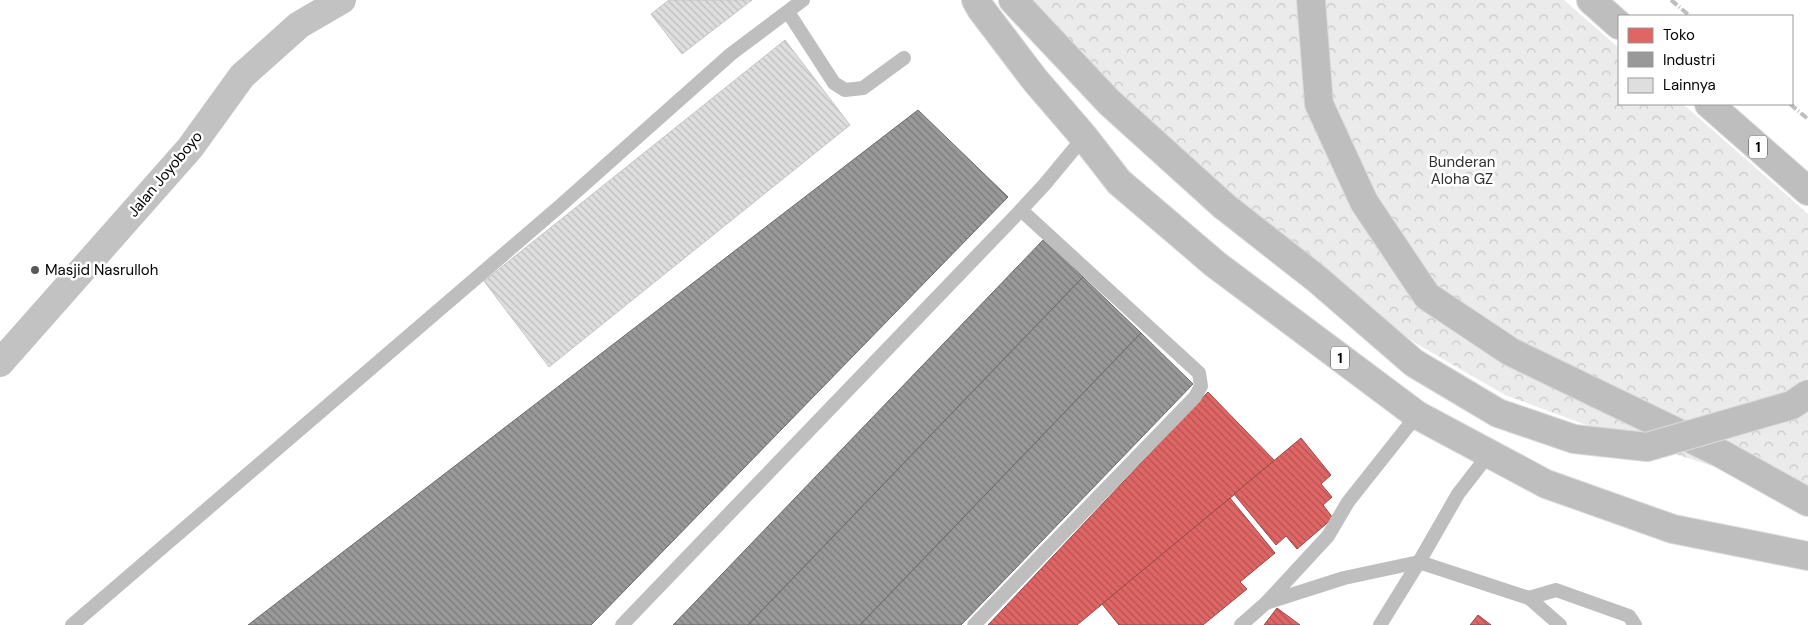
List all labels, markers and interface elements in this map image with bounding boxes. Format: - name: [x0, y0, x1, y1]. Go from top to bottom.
- legend: [1618, 15, 1793, 105]
- text: Toko: [1663, 25, 1695, 45]
- text: Industri: [1663, 50, 1715, 70]
- text: Lainnya: [1663, 75, 1716, 95]
- street label: Jalan Joyoboyo: [123, 127, 207, 221]
- road number: 1: [1749, 136, 1767, 158]
- park label: Bunderan Aloha GZ: [1429, 152, 1495, 189]
- place label: Masjid Nasrulloh: [45, 260, 158, 280]
- marker: Masjid Nasrulloh: [29, 264, 41, 276]
- road number: 1: [1331, 346, 1349, 369]

